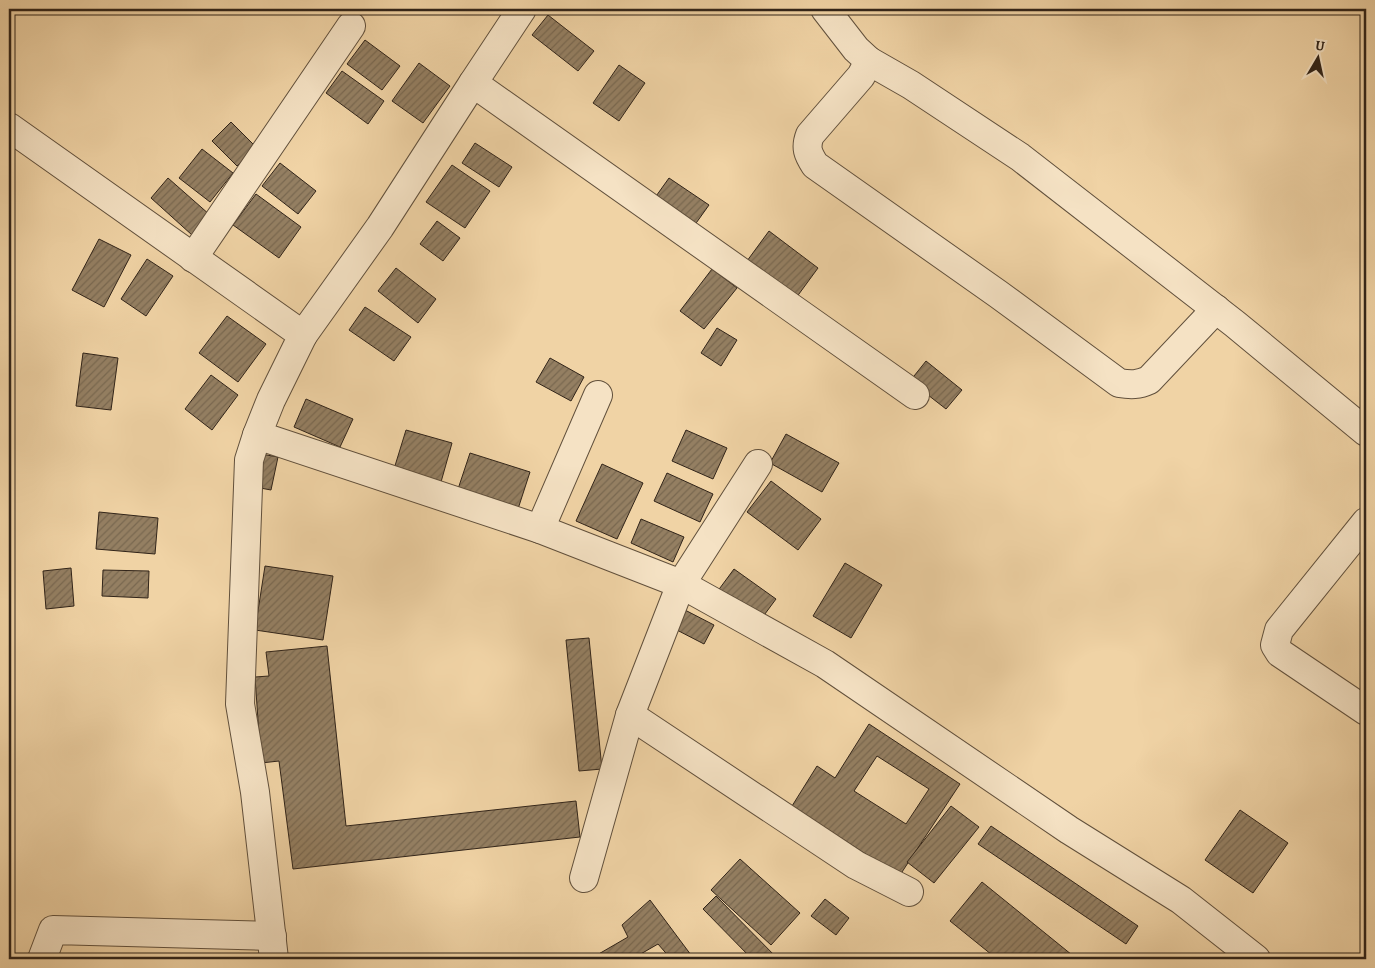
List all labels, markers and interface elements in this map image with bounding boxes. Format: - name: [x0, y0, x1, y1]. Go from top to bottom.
- north arrow: [1292, 32, 1342, 82]
- text: U: [1314, 36, 1326, 56]

